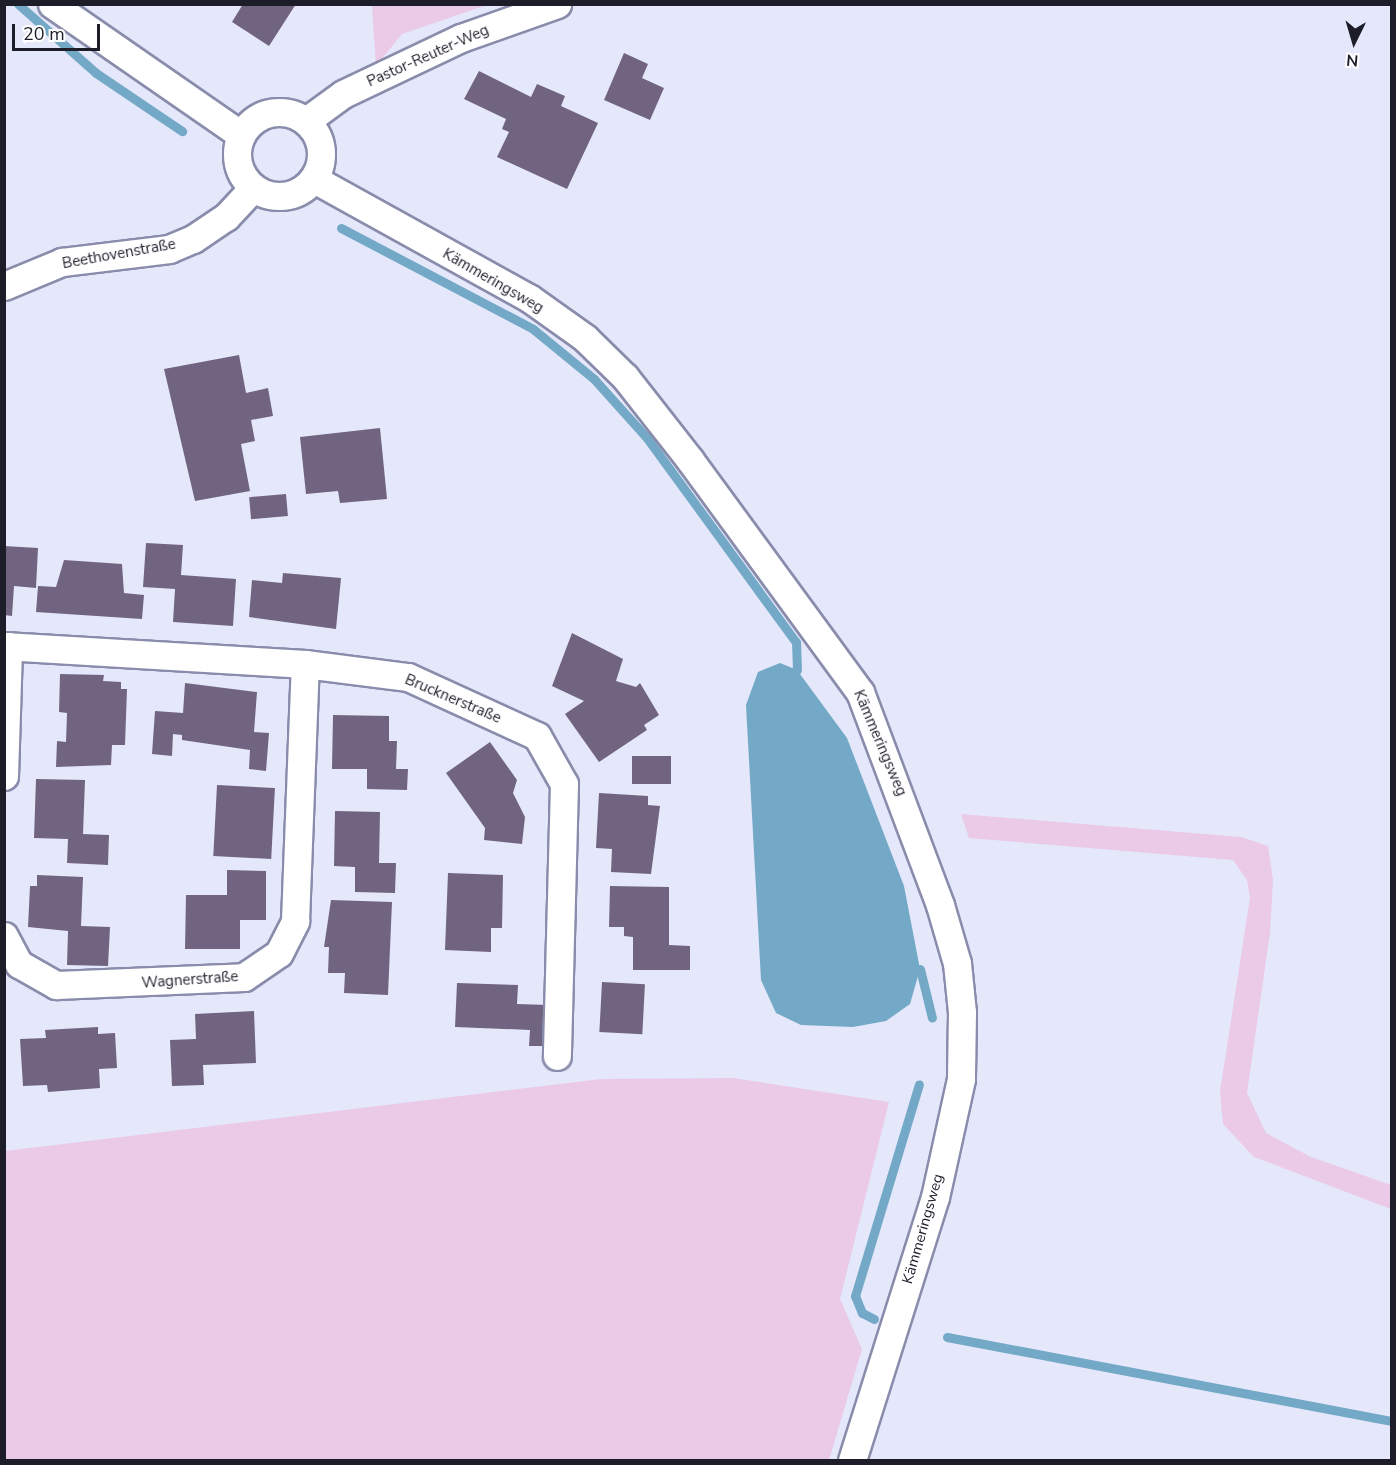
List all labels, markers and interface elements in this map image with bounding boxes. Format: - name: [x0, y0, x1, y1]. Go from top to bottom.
- scale bar: [15, 12, 104, 50]
- north arrow: [1324, 12, 1384, 72]
- street label: Pastor-Reuter-Weg: [364, 21, 492, 91]
- text: 20 m: [23, 22, 65, 46]
- text: N: [1346, 48, 1359, 71]
- street label: Beethovenstraße: [61, 235, 177, 273]
- street label: Kämmeringsweg: [439, 245, 547, 317]
- street label: Brucknerstraße: [402, 671, 504, 727]
- street label: Kämmeringsweg: [850, 687, 910, 799]
- street label: Wagnerstraße: [141, 968, 239, 992]
- street label: Kämmeringsweg: [899, 1172, 947, 1286]

